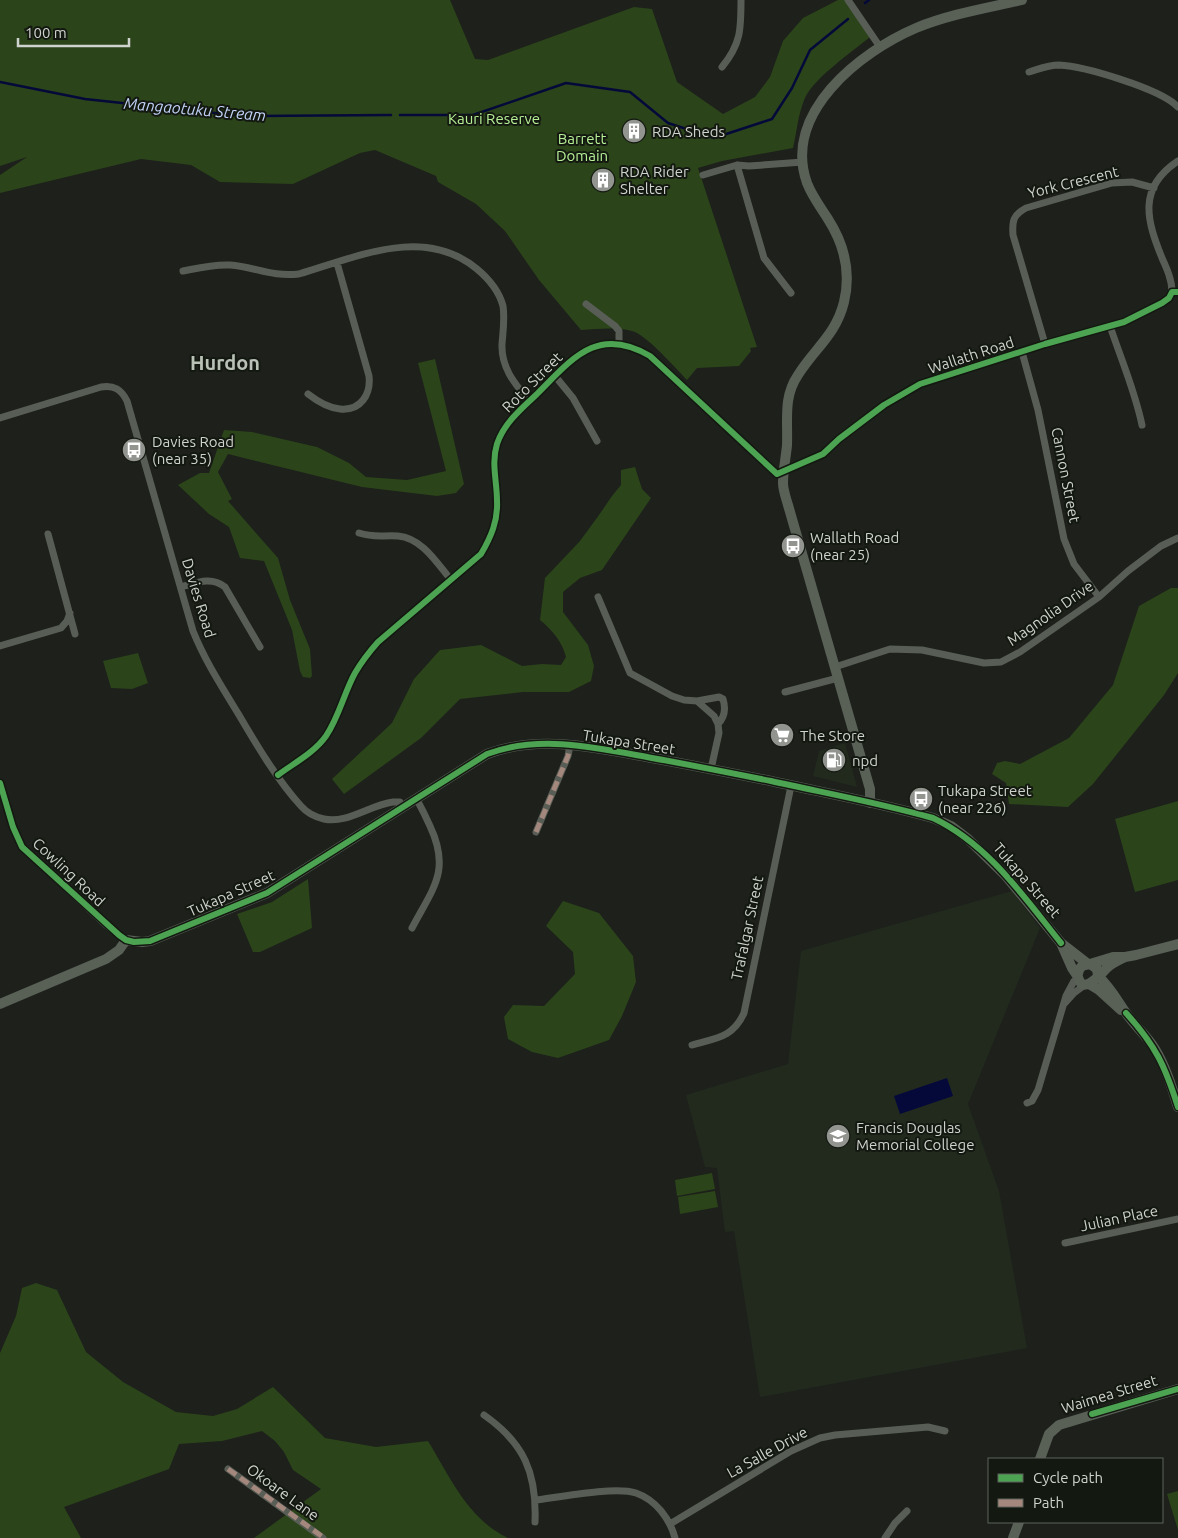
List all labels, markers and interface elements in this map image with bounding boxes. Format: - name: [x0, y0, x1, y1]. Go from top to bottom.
- scale bar: [18, 15, 129, 47]
- text: 100 m: [25, 24, 67, 41]
- water label: Mangaotuku Stream: [123, 94, 267, 124]
- park label: Kauri Reserve: [448, 110, 540, 127]
- building icon: RDA Sheds: [621, 118, 647, 144]
- place label: RDA Sheds: [652, 123, 725, 140]
- park label: Barrett Domain: [556, 130, 608, 164]
- place label: RDA Rider Shelter: [620, 163, 689, 197]
- street label: York Crescent: [1026, 163, 1120, 201]
- building icon: RDA Rider Shelter: [590, 167, 616, 193]
- street label: Wallath Road: [926, 333, 1016, 377]
- street label: Roto Street: [498, 348, 566, 416]
- district label: Hurdon: [190, 351, 260, 374]
- street label: Cannon Street: [1048, 426, 1084, 524]
- place label: Davies Road (near 35): [152, 433, 234, 467]
- bus stop icon: Davies Road (near 35): [121, 437, 147, 463]
- place label: Wallath Road (near 25): [810, 529, 899, 563]
- bus stop icon: Wallath Road (near 25): [780, 533, 806, 559]
- street label: Davies Road: [179, 556, 219, 640]
- street label: Magnolia Drive: [1004, 577, 1096, 649]
- supermarket icon: The Store: [769, 722, 795, 748]
- street label: Tukapa Street: [581, 726, 677, 758]
- place label: The Store: [800, 727, 865, 744]
- fuel station icon: npd: [821, 747, 847, 773]
- place label: npd: [852, 752, 878, 769]
- place label: Tukapa Street (near 226): [938, 782, 1032, 816]
- bus stop icon: Tukapa Street (near 226): [908, 786, 934, 812]
- street label: Cowling Road: [29, 834, 109, 910]
- street label: Tukapa Street: [990, 839, 1064, 921]
- street label: Tukapa Street: [185, 866, 277, 920]
- street label: Trafalgar Street: [728, 874, 766, 982]
- place label: Francis Douglas Memorial College: [856, 1119, 974, 1153]
- school or university icon: Francis Douglas Memorial College: [825, 1123, 851, 1149]
- street label: Julian Place: [1079, 1201, 1159, 1235]
- street label: Waimea Street: [1059, 1371, 1159, 1417]
- street label: La Salle Drive: [724, 1423, 810, 1481]
- legend: [988, 1458, 1163, 1523]
- street label: Okoare Lane: [244, 1460, 322, 1524]
- text: Cycle path: [1033, 1469, 1103, 1486]
- text: Path: [1033, 1494, 1064, 1511]

